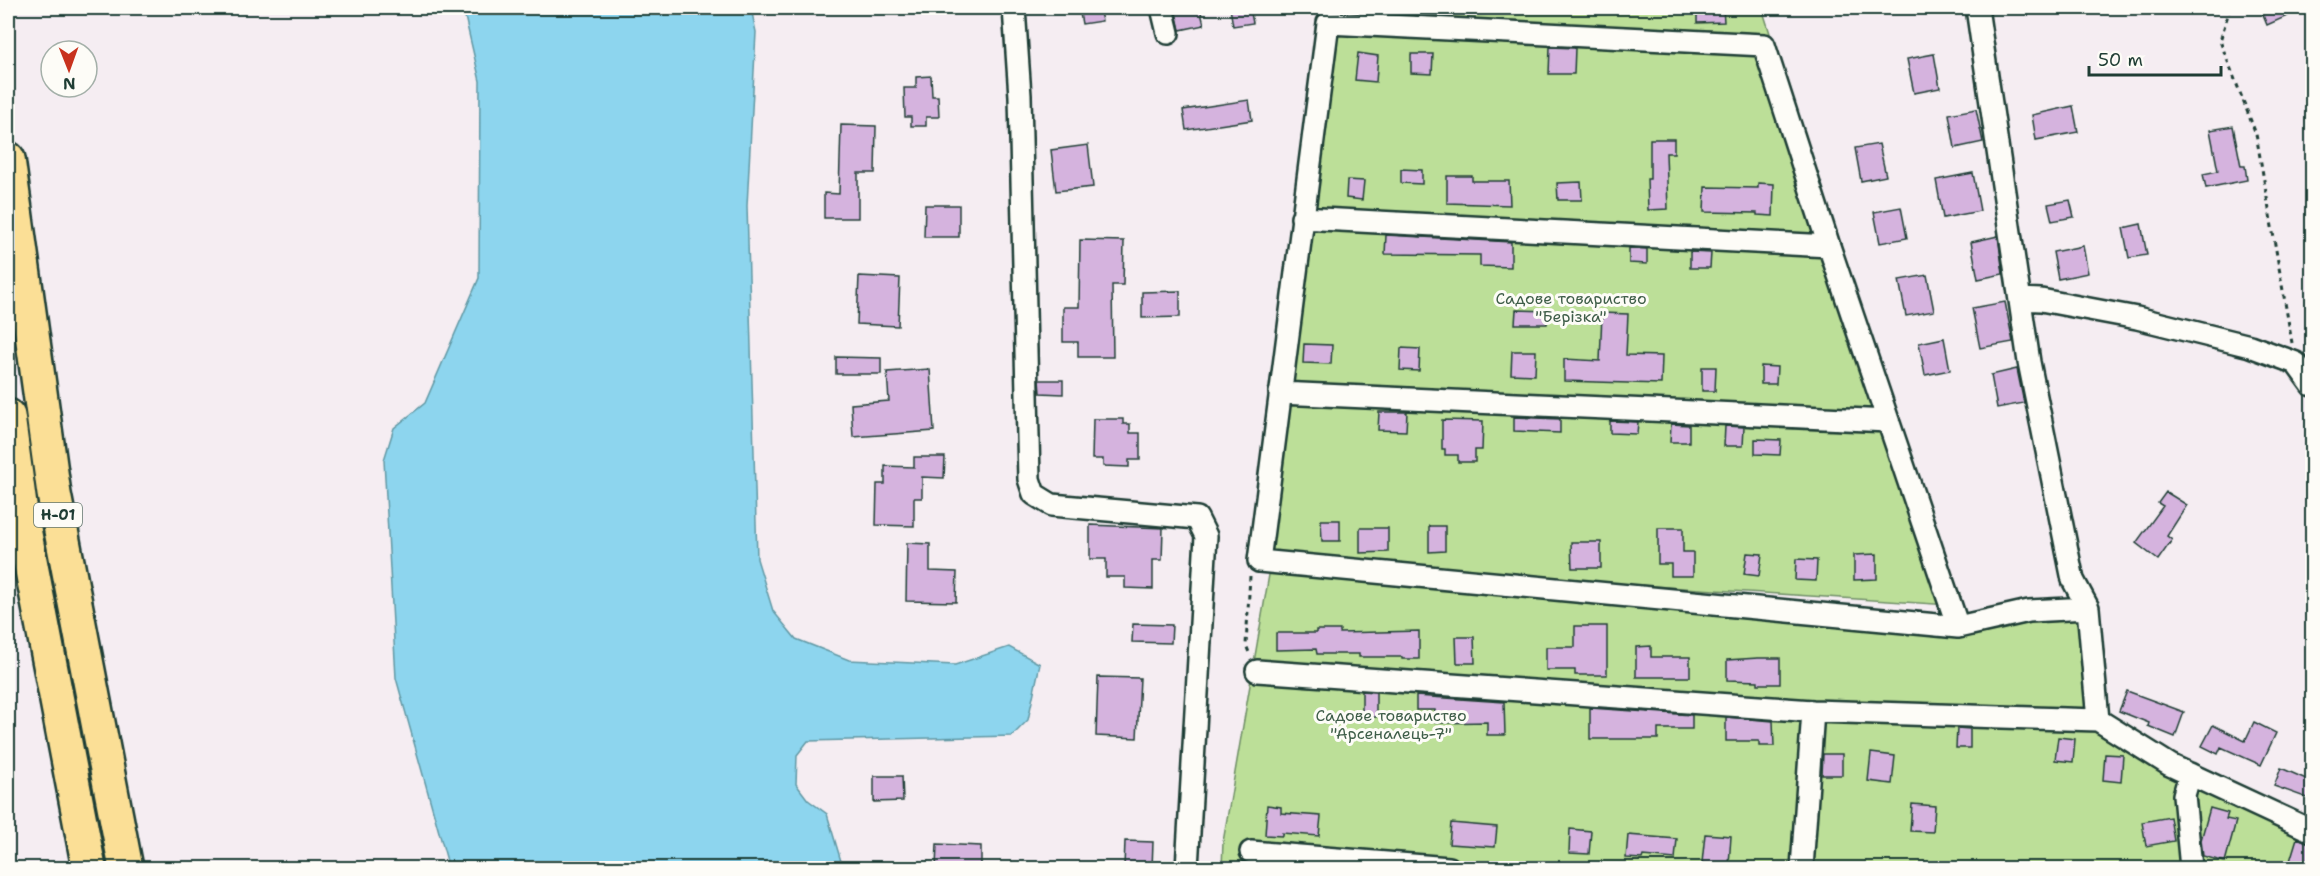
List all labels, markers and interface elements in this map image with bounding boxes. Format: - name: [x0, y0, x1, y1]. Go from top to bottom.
- north arrow: [39, 39, 99, 99]
- scale bar: [2089, 39, 2221, 77]
- text: 50 m: [2098, 48, 2143, 72]
- text: N: [63, 73, 76, 94]
- park label: Садове товариство "Берізка": [1495, 288, 1647, 327]
- road number: Н-01: [34, 503, 82, 527]
- park label: Садове товариство "Арсеналець-7": [1315, 705, 1467, 744]

